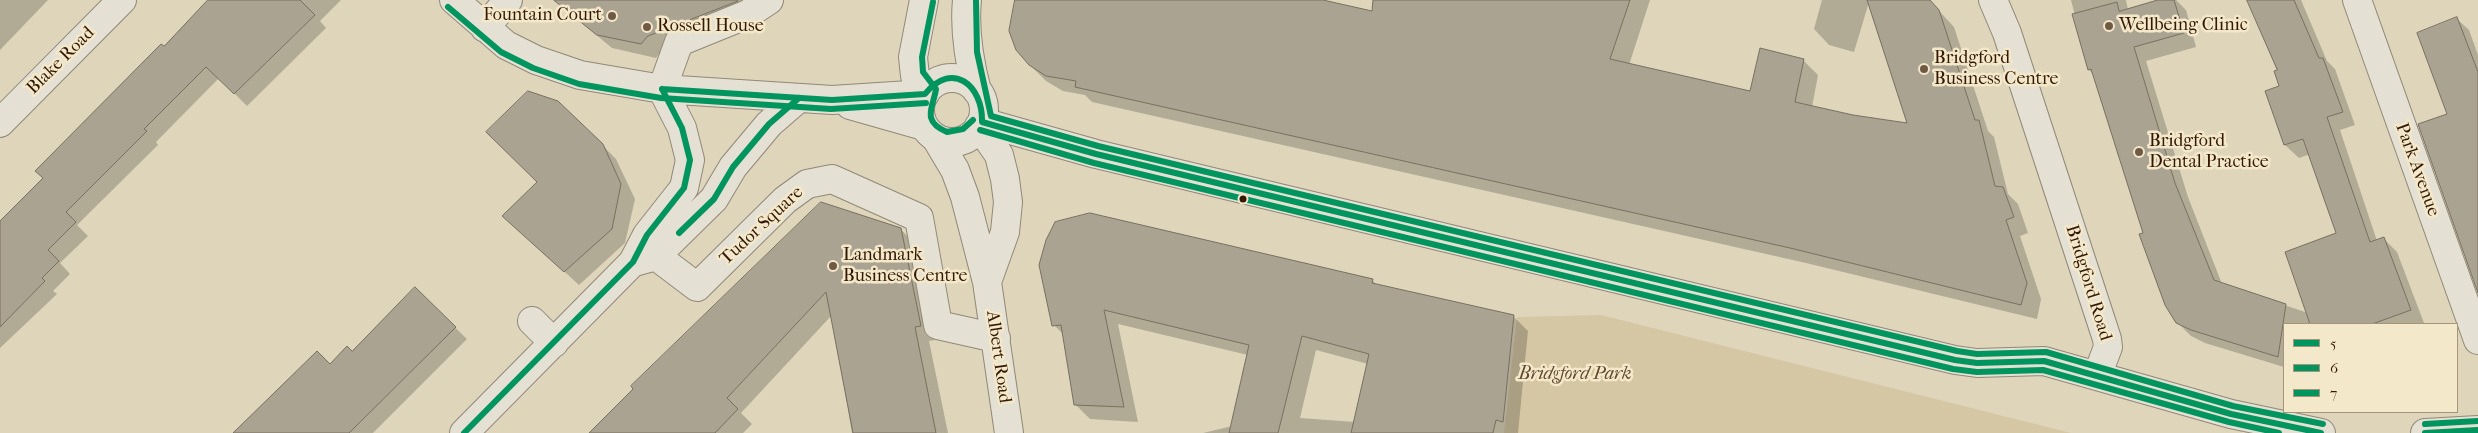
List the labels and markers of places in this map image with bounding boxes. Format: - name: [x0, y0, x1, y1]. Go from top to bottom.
- place label: Fountain Court: [483, 5, 602, 27]
- marker: Fountain Court: [606, 10, 618, 22]
- place label: Wellbeing Clinic: [2119, 15, 2248, 37]
- place label: Rossell House: [657, 16, 764, 38]
- marker: Wellbeing Clinic: [2103, 20, 2115, 32]
- marker: Rossell House: [641, 21, 653, 33]
- place label: Bridgford Business Centre: [1934, 48, 2058, 90]
- marker: Bridgford Business Centre: [1918, 63, 1930, 75]
- place label: Bridgford Dental Practice: [2149, 131, 2269, 173]
- marker: Bridgford Dental Practice: [2133, 146, 2145, 158]
- unlabelled marker: [1238, 194, 1248, 204]
- place label: Landmark Business Centre: [843, 245, 967, 288]
- marker: Landmark Business Centre: [827, 260, 839, 272]

